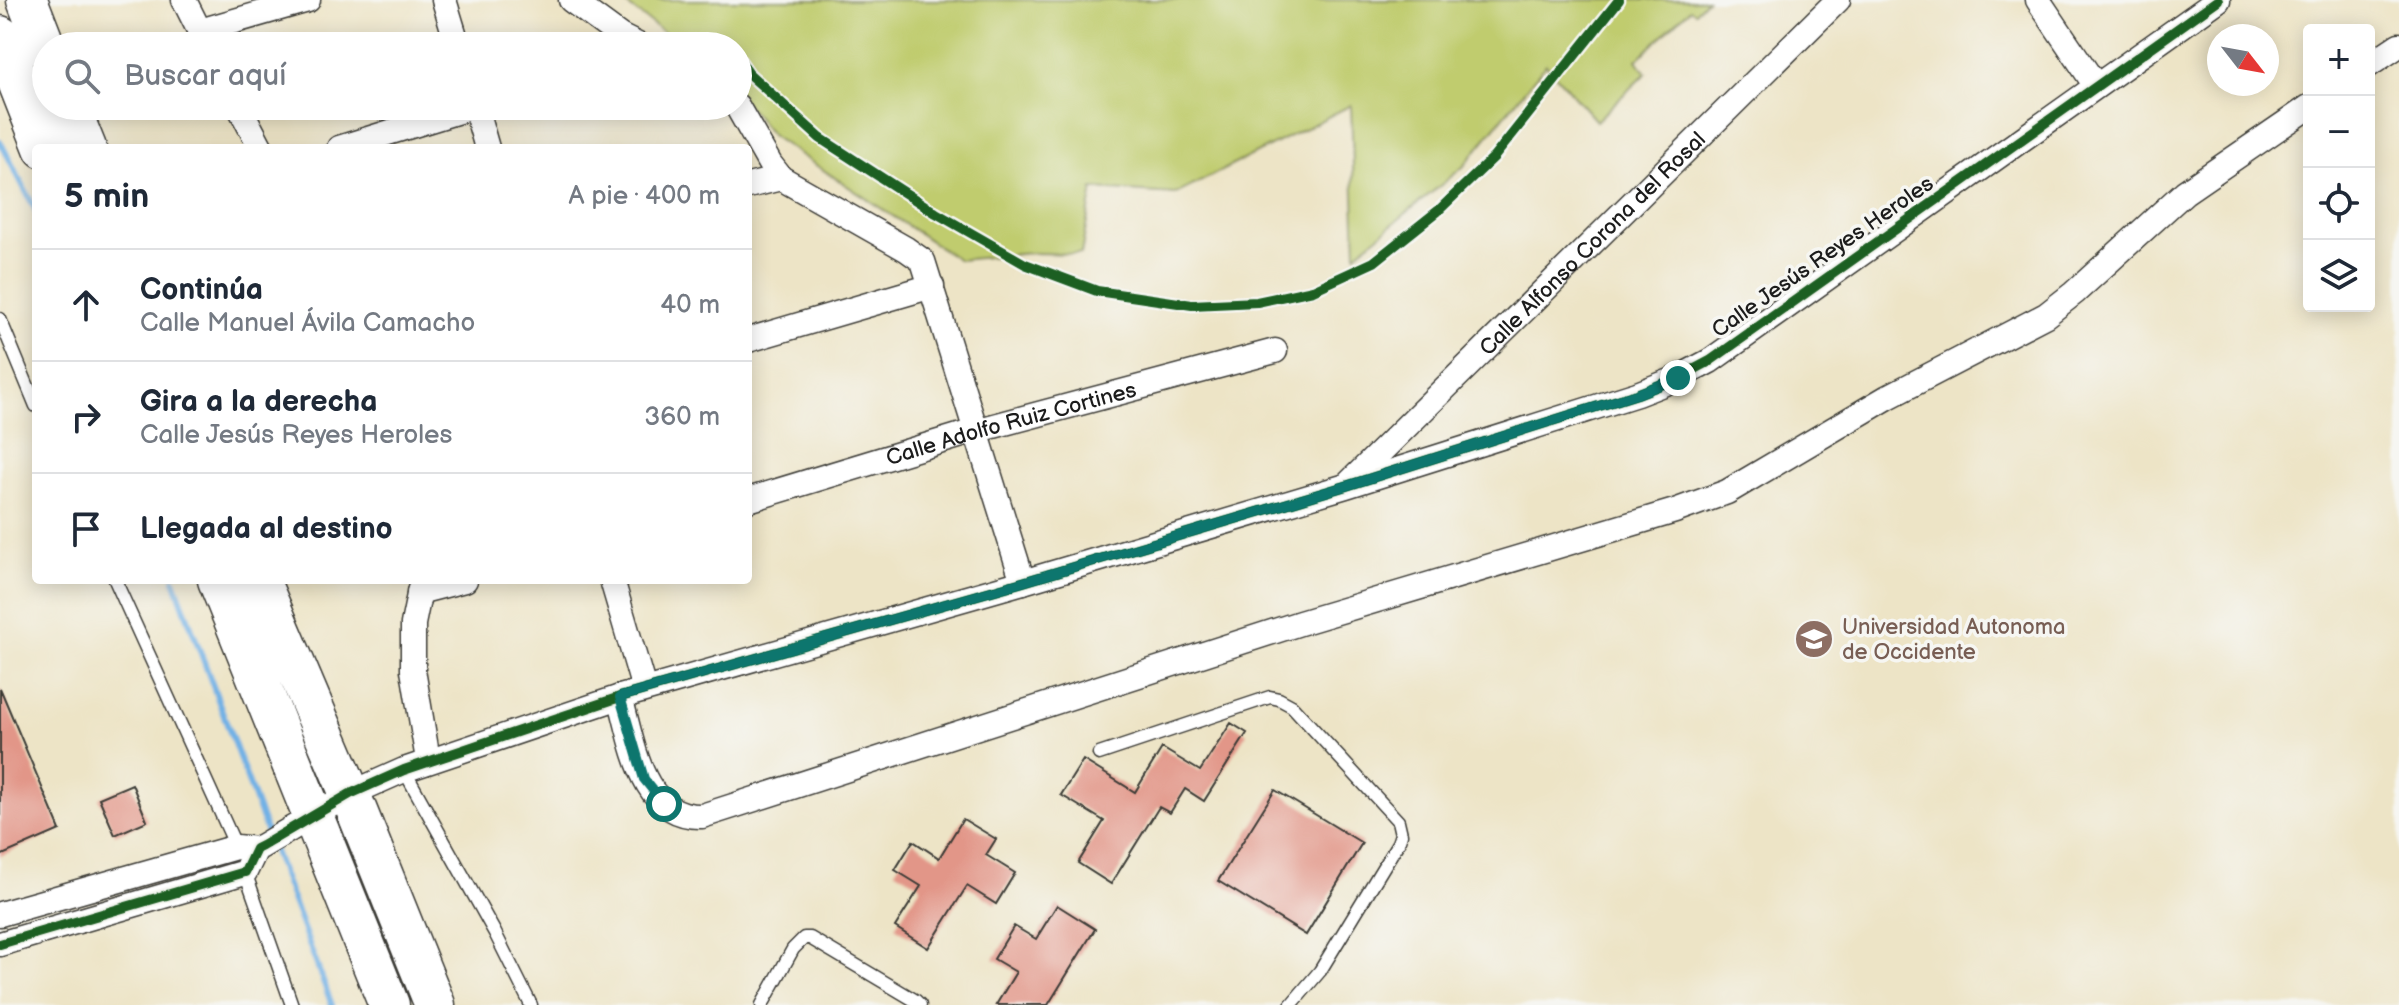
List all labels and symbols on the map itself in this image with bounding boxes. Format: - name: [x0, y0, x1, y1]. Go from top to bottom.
- north arrow: [2207, 24, 2279, 96]
- street label: Calle Alfonso Corona del Rosal: [1474, 127, 1712, 362]
- street label: Calle Jesús Reyes Heroles: [1707, 170, 1939, 344]
- route end: [1660, 360, 1696, 396]
- street label: Calle Adolfo Ruiz Cortines: [883, 377, 1139, 472]
- place label: Universidad Autonoma de Occidente: [1842, 614, 2065, 666]
- school or university icon: Universidad Autonoma de Occidente: [1793, 618, 1835, 660]
- route start: [646, 786, 682, 822]

